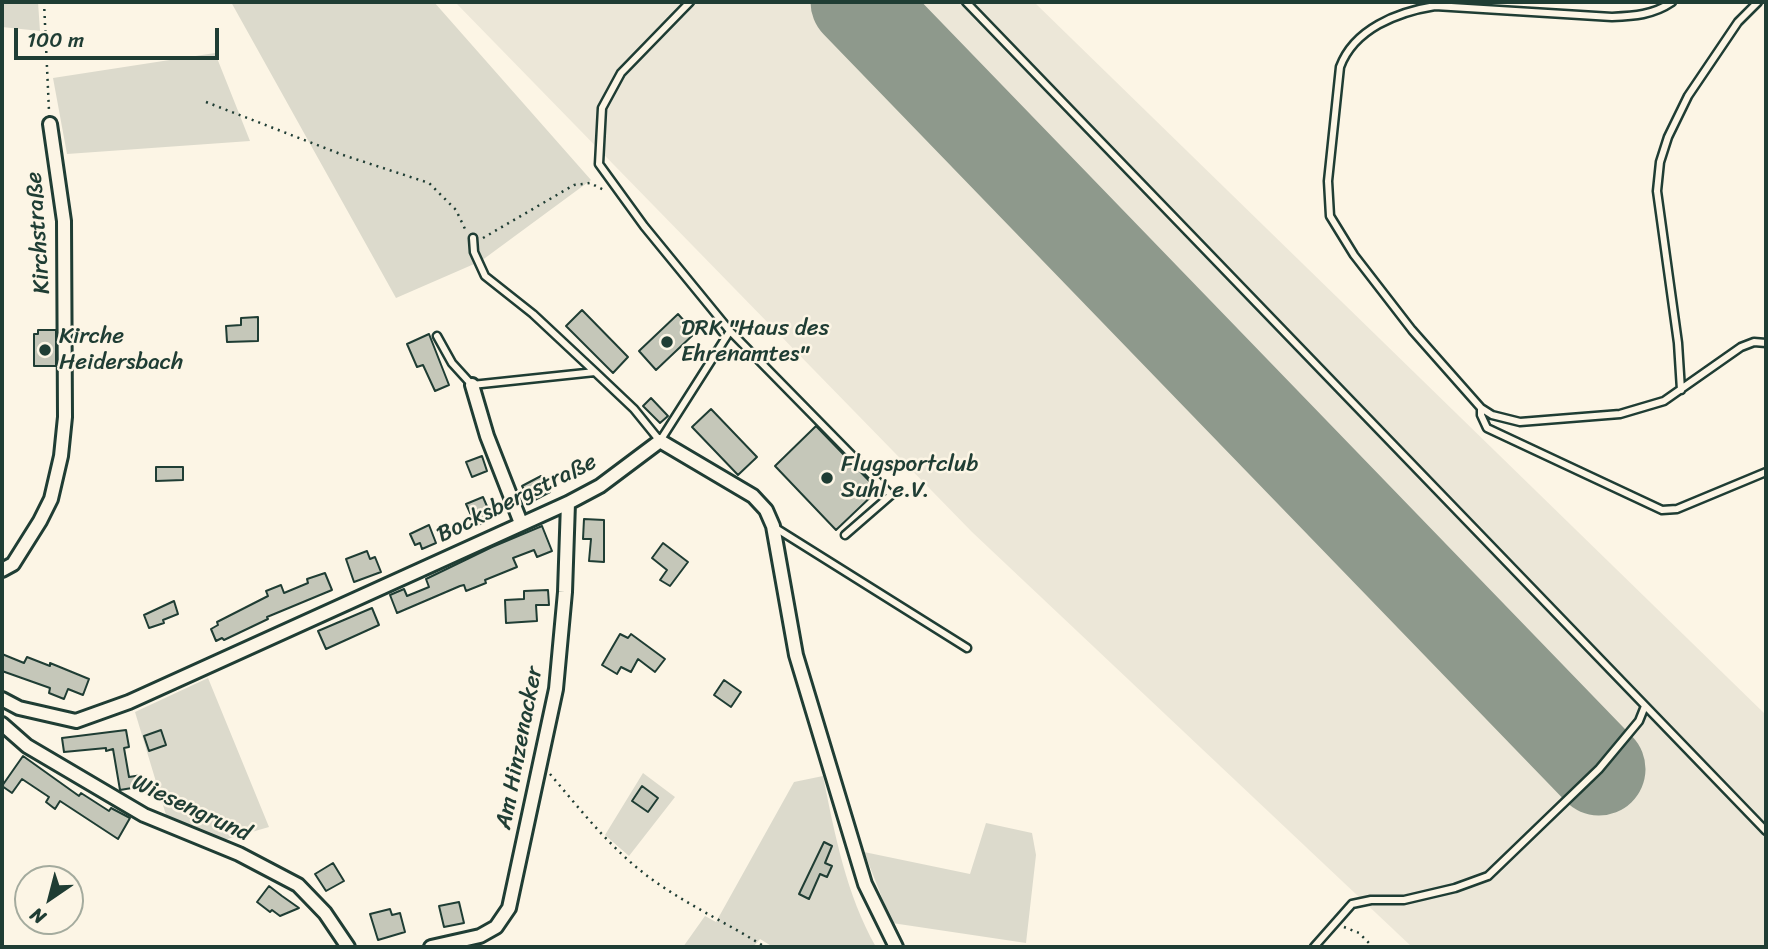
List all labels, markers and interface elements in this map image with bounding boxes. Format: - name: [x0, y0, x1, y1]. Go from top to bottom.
- scale bar: [18, 14, 222, 58]
- text: 100 m: [27, 21, 84, 59]
- street label: Kirchstraße: [21, 171, 57, 295]
- place label: DRK "Haus des Ehrenamtes": [681, 315, 829, 369]
- place label: Kirche Heidersbach: [59, 323, 183, 377]
- marker: DRK "Haus des Ehrenamtes": [659, 334, 675, 350]
- marker: Kirche Heidersbach: [37, 342, 53, 358]
- street label: Bocksbergstraße: [433, 448, 601, 550]
- place label: Flugsportclub Suhl e.V.: [841, 451, 979, 505]
- marker: Flugsportclub Suhl e.V.: [819, 470, 835, 486]
- street label: Am Hinzenacker: [491, 664, 549, 832]
- street label: Wiesengrund: [127, 769, 255, 849]
- north arrow: [14, 865, 84, 935]
- text: N: [23, 899, 53, 933]

